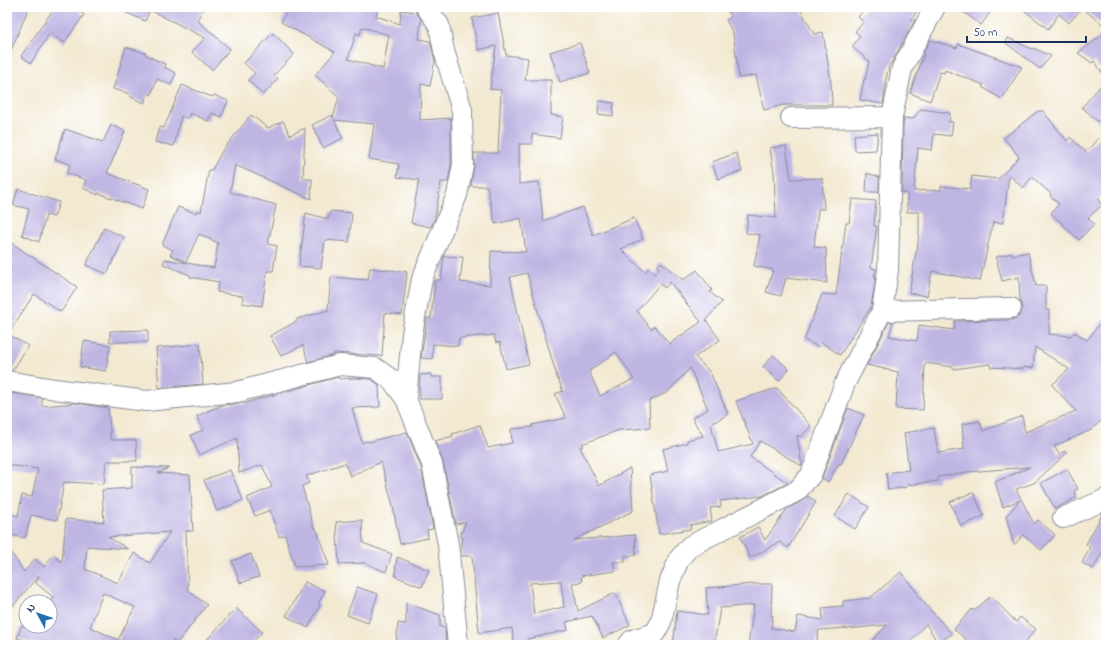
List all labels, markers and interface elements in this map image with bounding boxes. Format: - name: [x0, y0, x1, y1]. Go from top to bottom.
- scale bar: [967, 18, 1086, 44]
- text: 50 m: [973, 24, 997, 42]
- north arrow: [18, 594, 58, 634]
- text: N: [23, 600, 40, 616]

